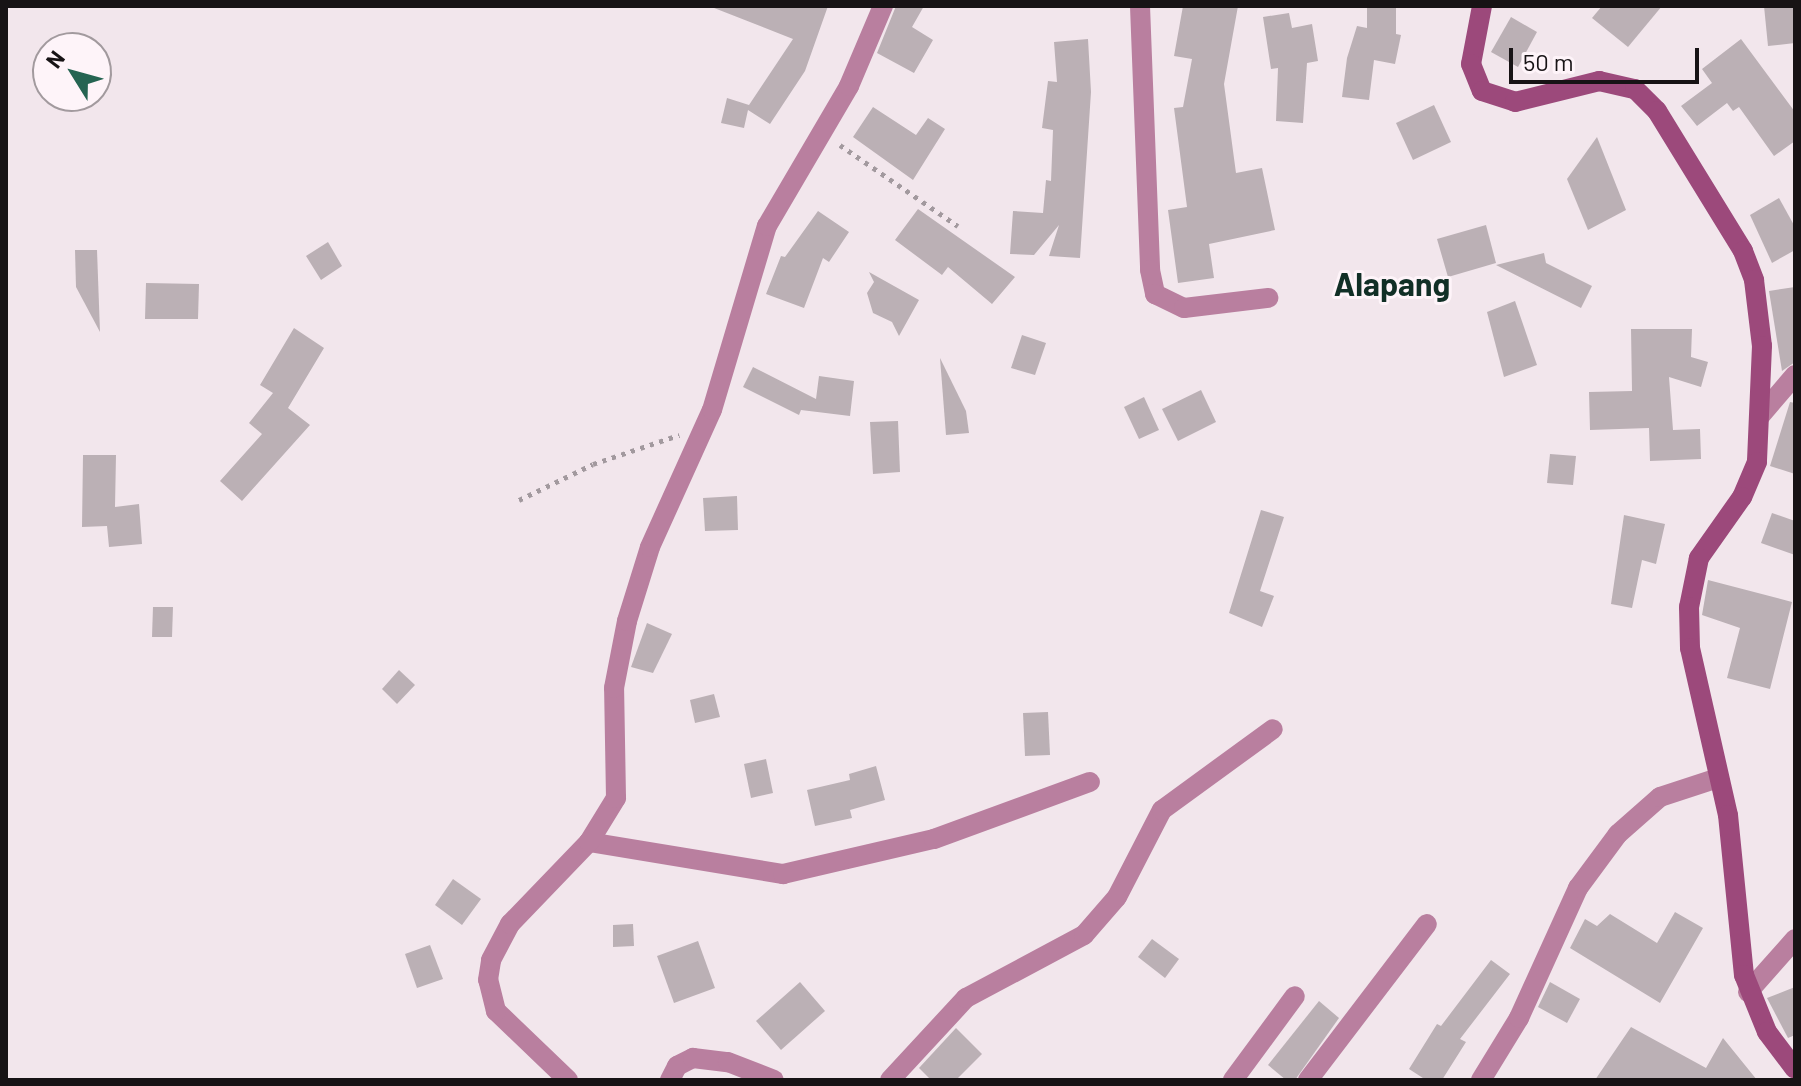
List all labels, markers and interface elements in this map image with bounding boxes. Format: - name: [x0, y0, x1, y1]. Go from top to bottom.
- north arrow: [32, 32, 112, 112]
- scale bar: [1513, 32, 1703, 82]
- text: N: [40, 45, 69, 72]
- text: 50 m: [1523, 47, 1574, 76]
- district label: Alapang: [1334, 264, 1450, 302]

